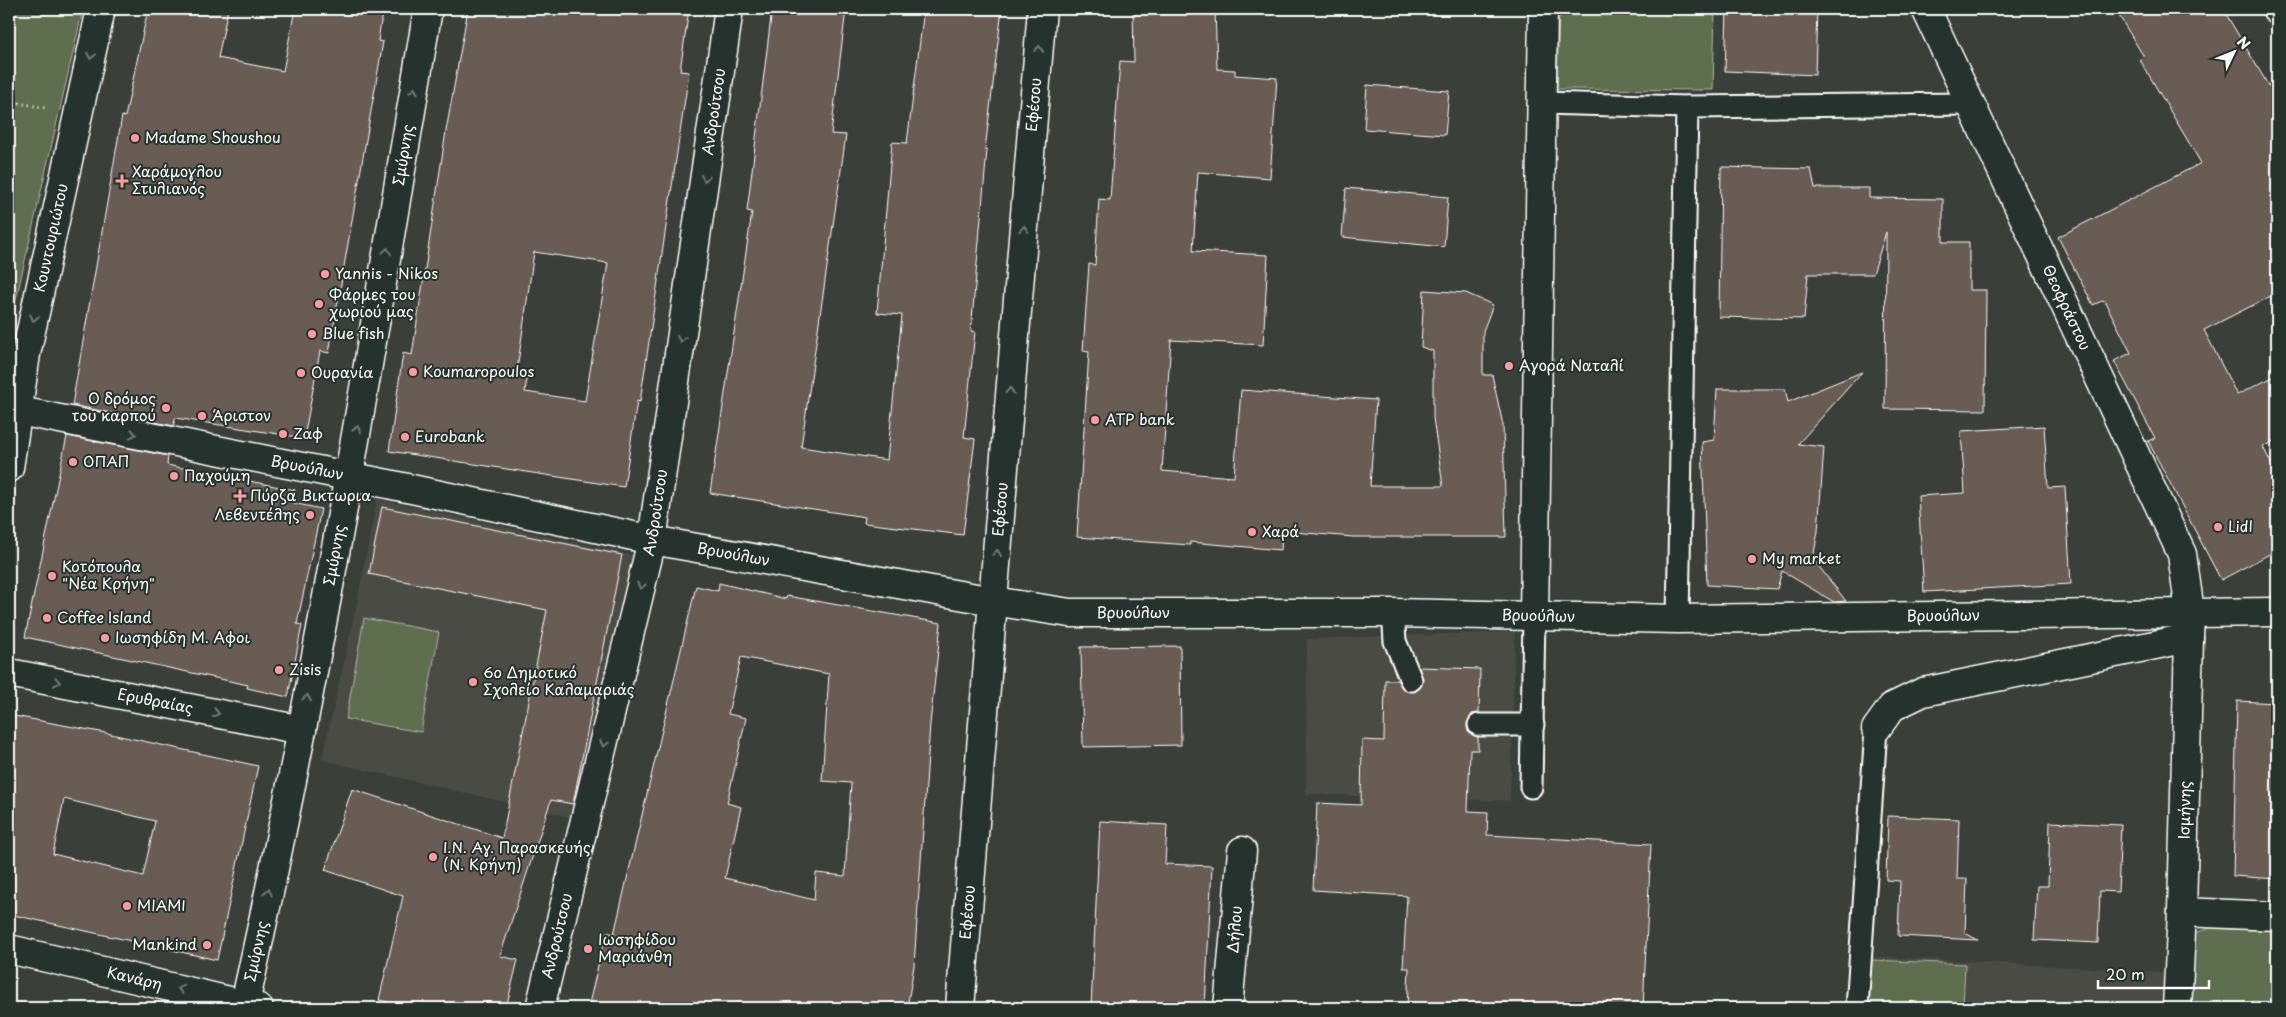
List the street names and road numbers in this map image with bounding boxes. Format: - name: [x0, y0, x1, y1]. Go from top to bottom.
- street label: Ανδρούτσου: [695, 67, 730, 156]
- street label: Εφέσου: [1019, 77, 1046, 132]
- street label: Σμύρνης: [386, 122, 419, 187]
- street label: Κουντουριώτου: [27, 181, 73, 294]
- street label: Θεοφράστου: [2038, 260, 2098, 354]
- street label: Βρυούλων: [269, 448, 346, 485]
- street label: Ανδρούτσου: [636, 467, 672, 558]
- street label: Εφέσου: [985, 481, 1013, 537]
- street label: Σμύρνης: [316, 522, 350, 587]
- street label: Βρυούλων: [695, 535, 772, 571]
- street label: Βρυούλων: [1097, 600, 1170, 623]
- street label: Βρυούλων: [1501, 602, 1576, 627]
- street label: Βρυούλων: [1906, 602, 1980, 626]
- street label: Ερυθραίας: [116, 681, 196, 719]
- street label: Ισμήνης: [2171, 780, 2196, 839]
- street label: Εφέσου: [953, 884, 980, 940]
- street label: Ανδρούτσου: [534, 890, 577, 981]
- street label: Δήλου: [1220, 905, 1247, 954]
- street label: Σμύρνης: [237, 918, 273, 984]
- street label: Κανάρη: [105, 960, 165, 995]

